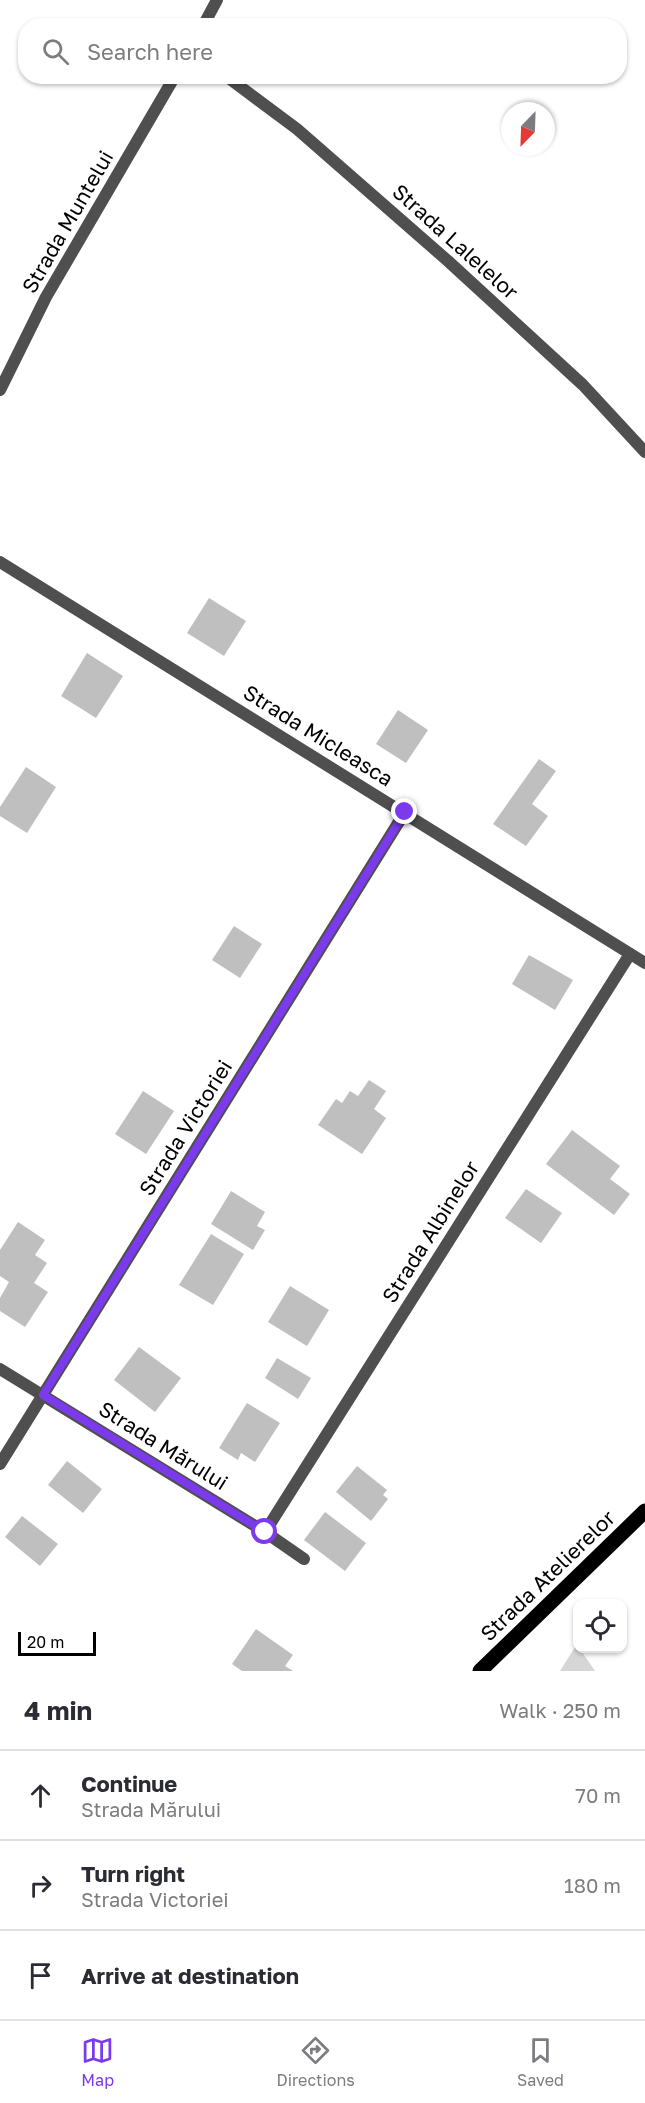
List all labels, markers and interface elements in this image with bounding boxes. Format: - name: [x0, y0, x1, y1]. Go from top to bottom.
- search box: [18, 18, 627, 84]
- icon: search: [39, 35, 72, 68]
- text: Search here: [87, 38, 213, 65]
- north arrow: [501, 102, 555, 156]
- street label: Strada Muntelui: [16, 146, 118, 297]
- street label: Strada Lalelelor: [388, 178, 524, 304]
- street label: Strada Micleasca: [239, 679, 398, 792]
- route end: [391, 798, 417, 824]
- street label: Strada Victoriei: [133, 1055, 237, 1200]
- street label: Strada Albinelor: [376, 1156, 484, 1307]
- street label: Strada Mărului: [94, 1395, 233, 1495]
- street label: Strada Atelierelor: [475, 1504, 620, 1646]
- route start: [251, 1518, 277, 1544]
- map controls: [573, 1599, 627, 1653]
- button: locate: [573, 1599, 627, 1653]
- scale bar: [18, 1629, 96, 1656]
- text: 20 m: [27, 1632, 64, 1652]
- text: 4 min: [24, 1695, 92, 1726]
- text: Walk · 250 m: [499, 1698, 621, 1722]
- text: Continue: [81, 1770, 177, 1797]
- icon: ahead: [24, 1779, 57, 1812]
- text: 70 m: [575, 1783, 621, 1807]
- text: Strada Mărului: [81, 1797, 221, 1821]
- text: Turn right: [81, 1860, 185, 1887]
- icon: right: [24, 1869, 57, 1902]
- text: 180 m: [564, 1873, 621, 1897]
- text: Strada Victoriei: [81, 1887, 229, 1911]
- icon: arrive: [24, 1959, 57, 1992]
- text: Arrive at destination: [81, 1962, 299, 1989]
- tab: Map: [81, 2034, 114, 2090]
- tab: Directions: [277, 2034, 355, 2090]
- tab: Saved: [517, 2034, 564, 2090]

